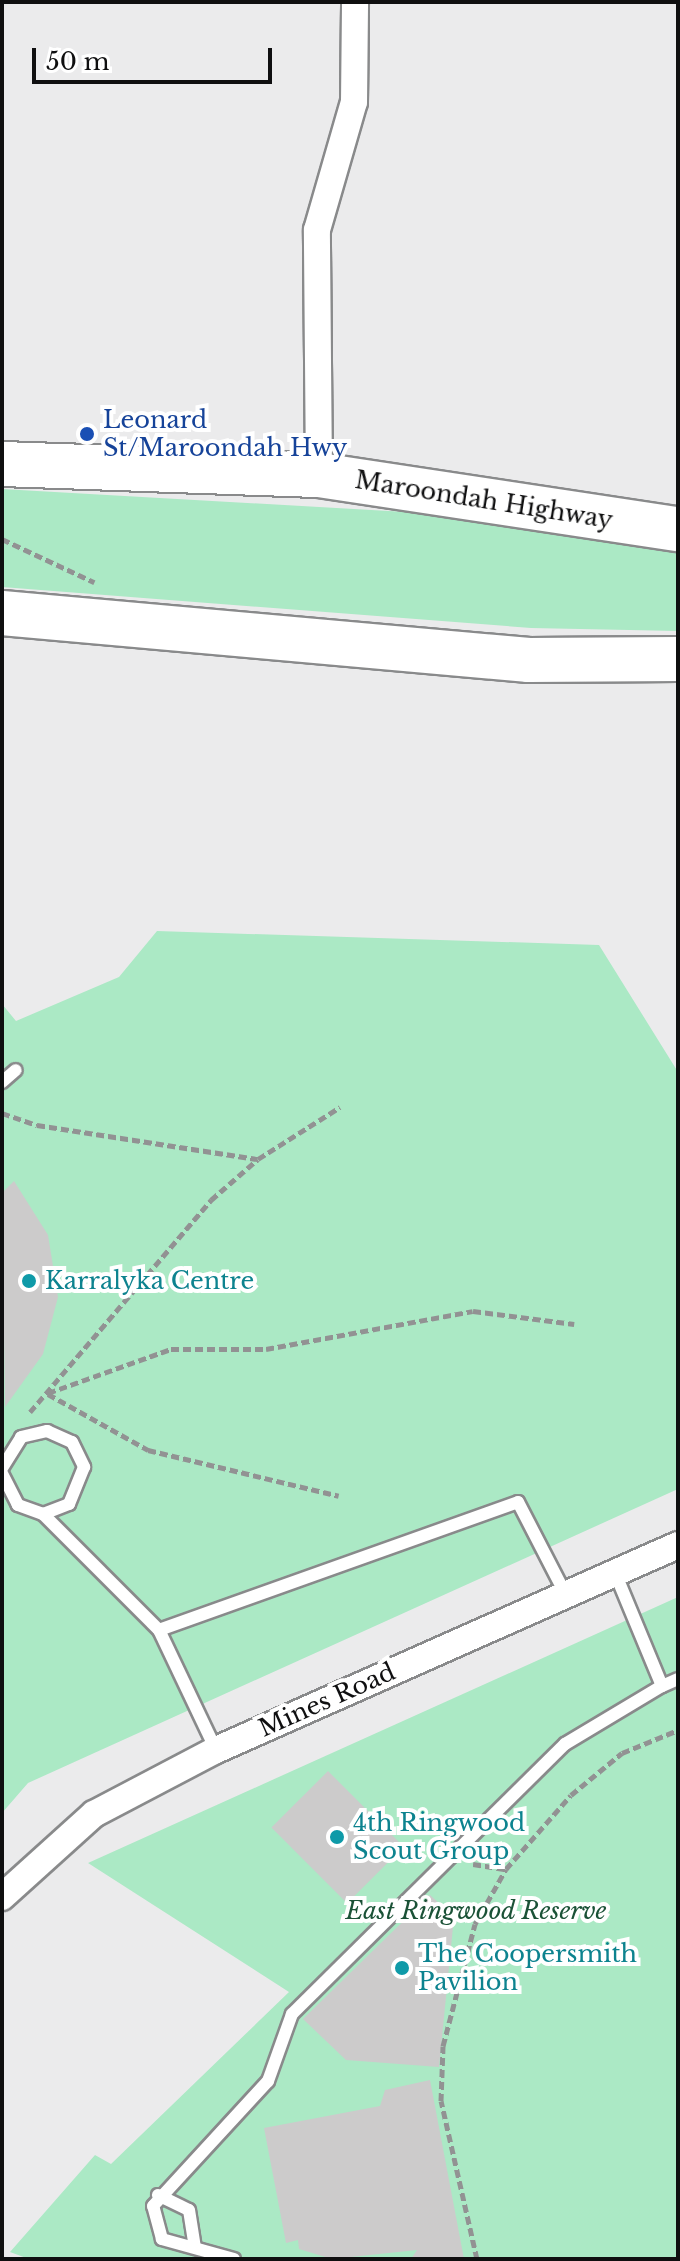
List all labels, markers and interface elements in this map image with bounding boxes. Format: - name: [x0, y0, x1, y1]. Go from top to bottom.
- scale bar: [36, 32, 276, 82]
- text: 50 m: [46, 47, 109, 76]
- place label: Leonard St/Maroondah Hwy: [103, 406, 347, 462]
- marker: Leonard St/Maroondah Hwy: [78, 425, 96, 443]
- street label: Maroondah Highway: [353, 465, 615, 535]
- place label: Karralyka Centre: [45, 1267, 255, 1295]
- marker: Karralyka Centre: [20, 1272, 38, 1290]
- street label: Mines Road: [254, 1657, 400, 1743]
- place label: 4th Ringwood Scout Group: [353, 1809, 525, 1865]
- marker: 4th Ringwood Scout Group: [328, 1828, 346, 1846]
- park label: East Ringwood Reserve: [345, 1897, 607, 1925]
- place label: The Coopersmith Pavilion: [418, 1940, 637, 1996]
- marker: The Coopersmith Pavilion: [393, 1959, 411, 1977]

